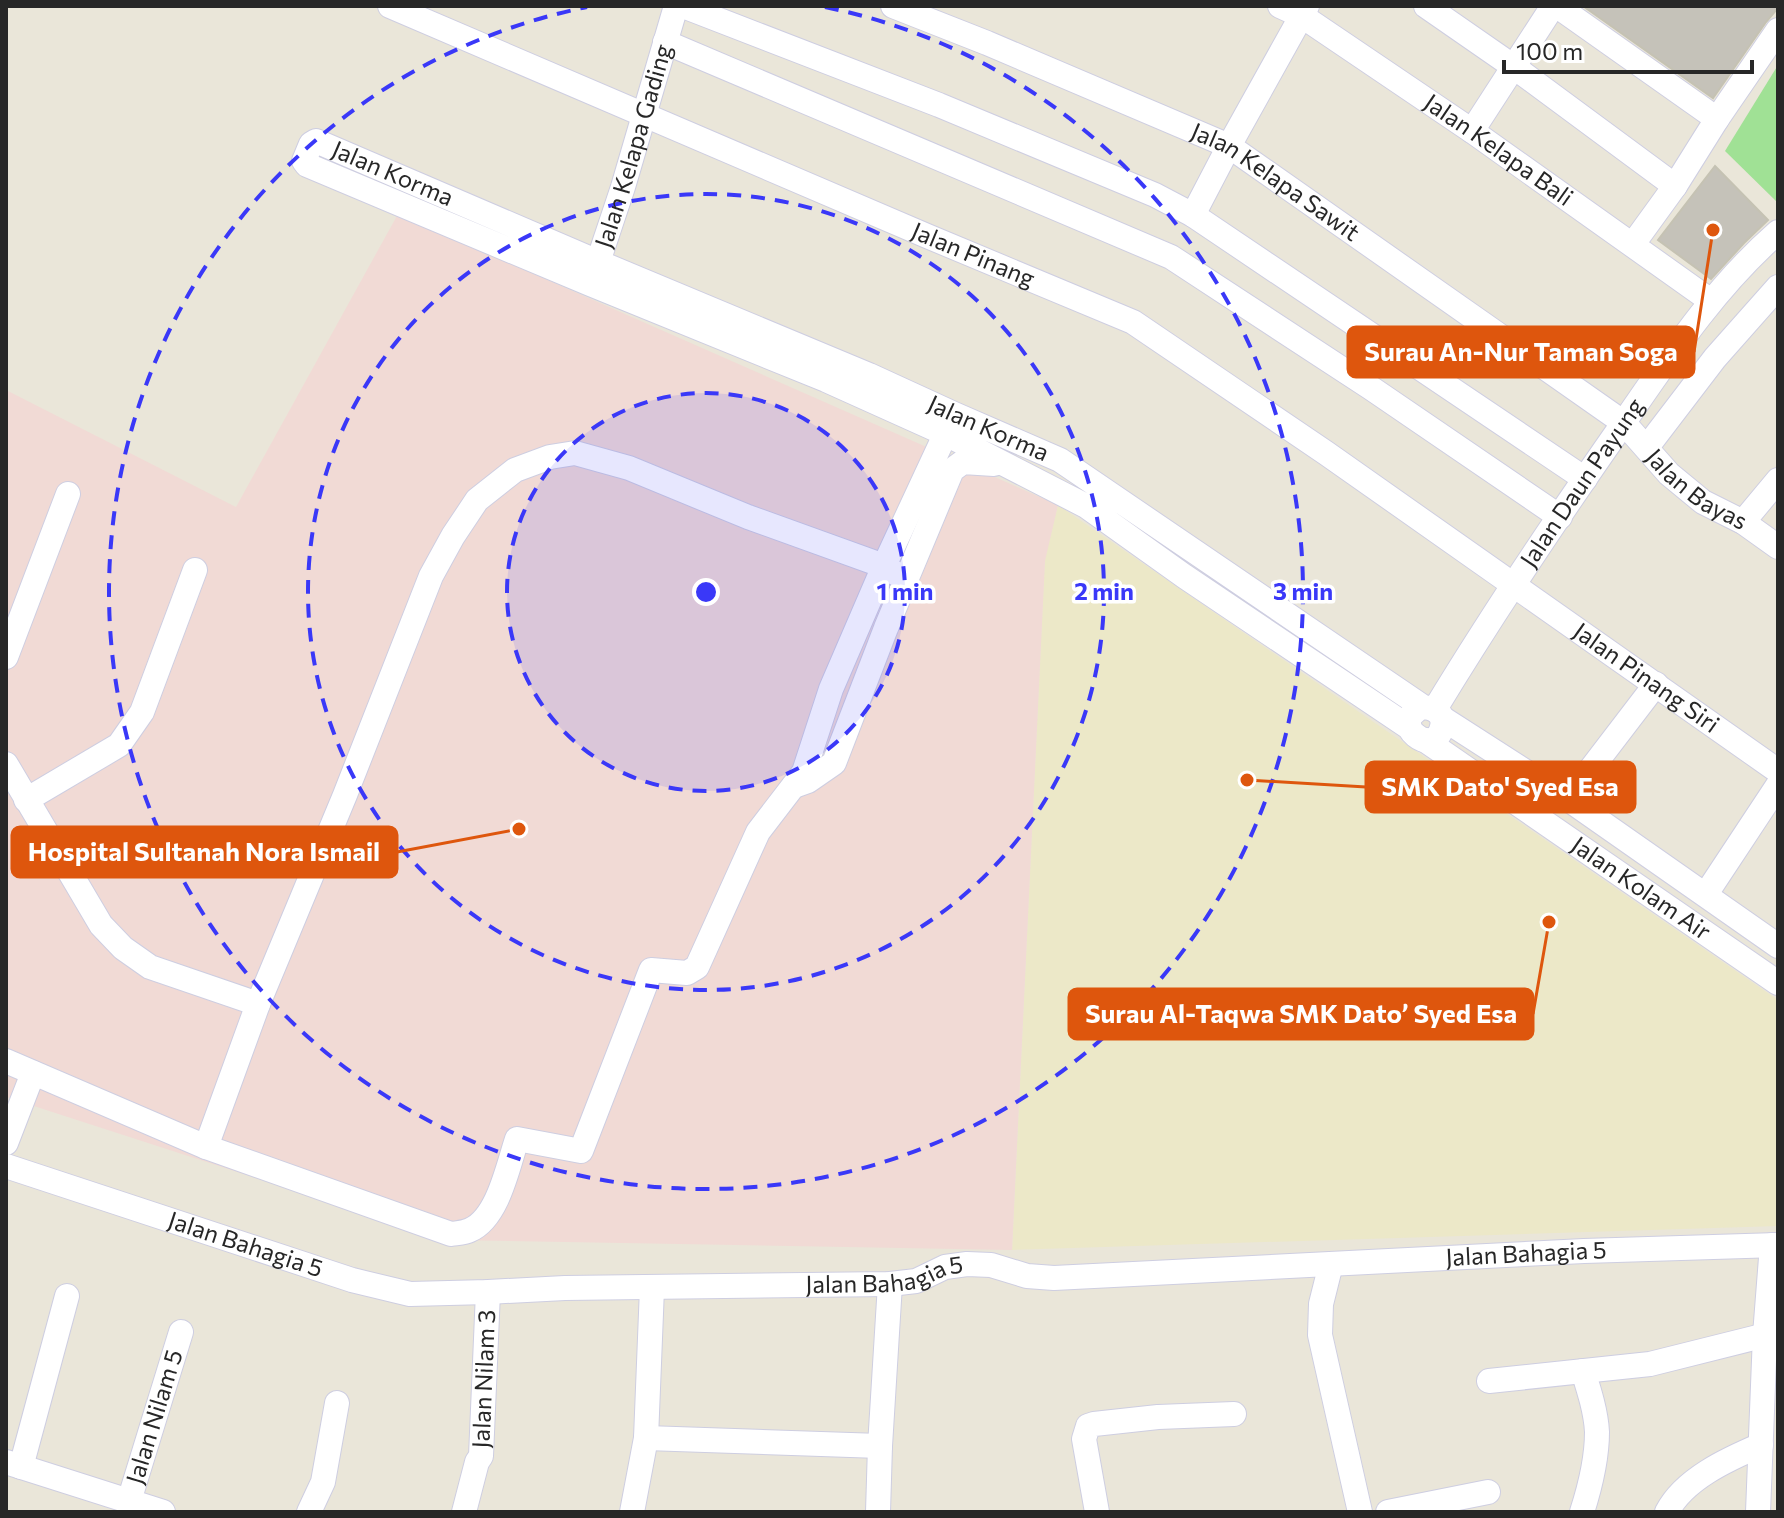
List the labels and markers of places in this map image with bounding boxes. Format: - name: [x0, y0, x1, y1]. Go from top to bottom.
- callout: Surau An-Nur Taman Soga: [1348, 327, 1694, 377]
- centre of rings: [692, 578, 720, 606]
- callout: SMK Dato' Syed Esa: [1366, 762, 1635, 812]
- callout: Hospital Sultanah Nora Ismail: [12, 827, 397, 877]
- callout: Surau Al-Taqwa SMK Dato’ Syed Esa: [1069, 989, 1533, 1039]

